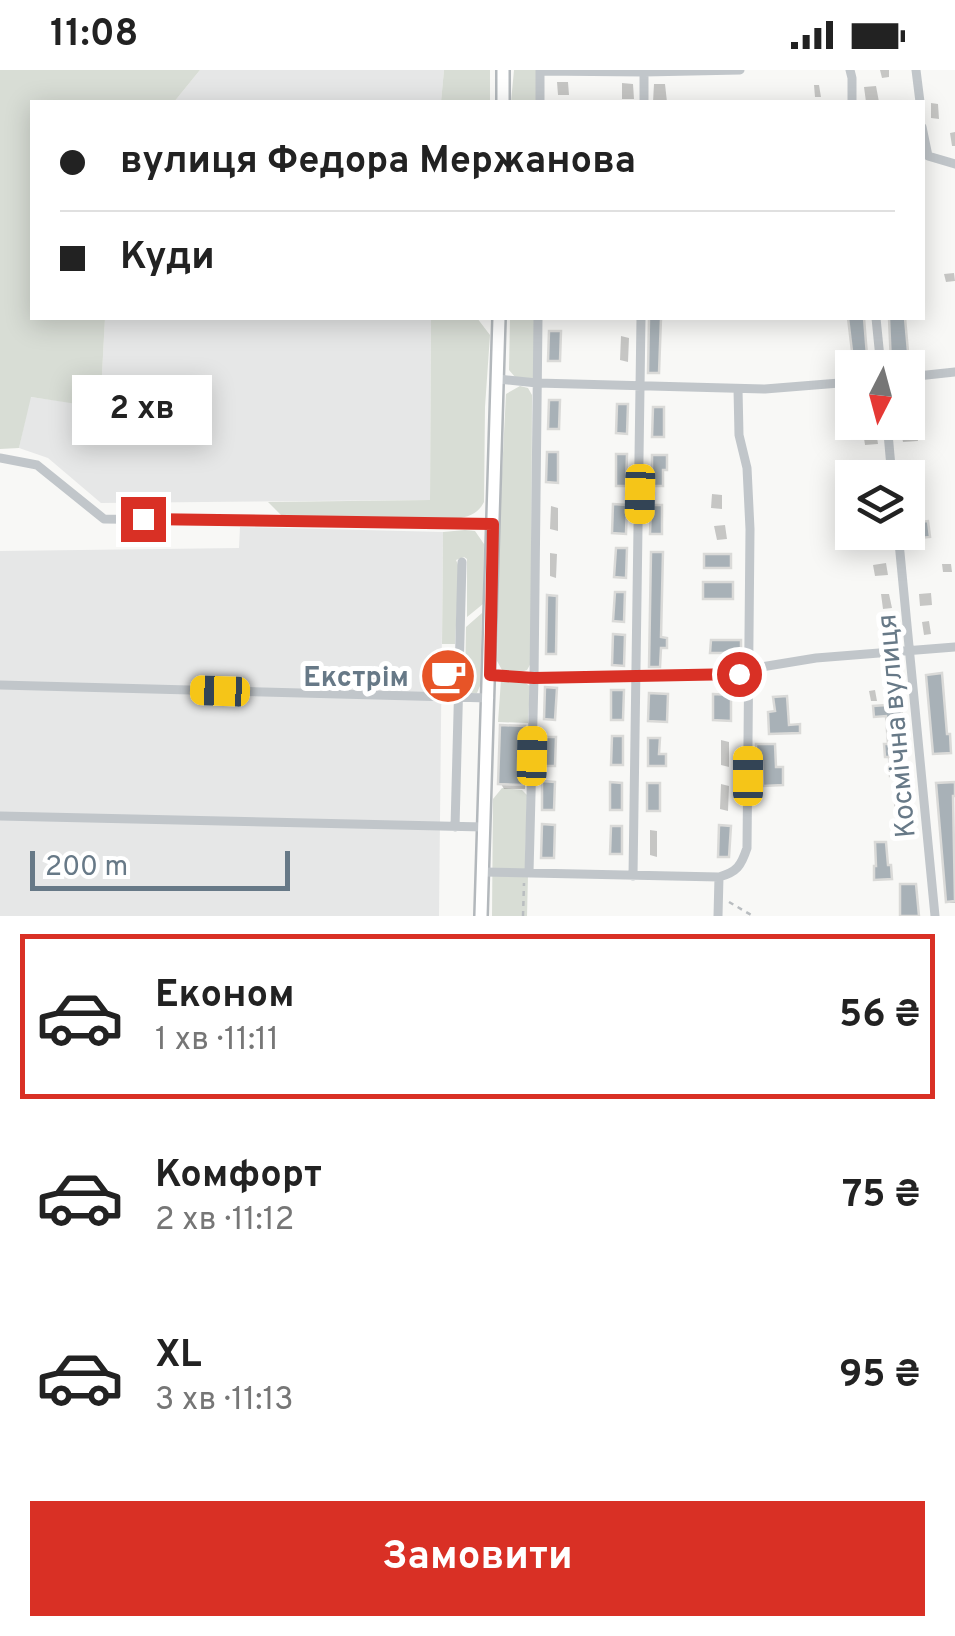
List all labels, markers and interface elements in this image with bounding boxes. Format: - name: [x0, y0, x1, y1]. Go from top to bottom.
- text: 11:08: [50, 11, 139, 60]
- text: вулиця Федора Мержанова: [120, 138, 636, 187]
- text: Куди: [120, 234, 215, 283]
- north arrow: [835, 350, 925, 440]
- map controls: [835, 350, 925, 550]
- callout: 2 хв: [73, 374, 213, 444]
- text: 2 хв: [109, 390, 175, 430]
- button: layers: [835, 460, 925, 550]
- car: [624, 464, 656, 524]
- route end: [121, 497, 166, 542]
- street label: Космічна вулиця: [870, 612, 926, 839]
- cafe icon: Екстрім: [418, 646, 478, 706]
- route start: [717, 652, 762, 697]
- place label: Екстрім: [303, 661, 409, 697]
- car: [189, 675, 251, 707]
- car: [516, 726, 548, 786]
- car: [733, 746, 763, 806]
- scale bar: [30, 846, 290, 890]
- text: 200 m: [45, 850, 128, 886]
- icon: car: [35, 972, 125, 1062]
- text: Економ: [155, 972, 294, 1021]
- text: 56 ₴: [839, 992, 920, 1041]
- text: 1 хв · 11:11: [155, 1021, 279, 1061]
- icon: car: [35, 1152, 125, 1242]
- text: Комфорт: [155, 1152, 322, 1201]
- text: 75 ₴: [842, 1172, 920, 1221]
- text: 2 хв · 11:12: [155, 1201, 294, 1241]
- icon: car: [35, 1332, 125, 1422]
- text: XL: [155, 1332, 202, 1381]
- text: 95 ₴: [839, 1352, 920, 1401]
- text: 3 хв · 11:13: [155, 1381, 294, 1421]
- button: Замовити: [30, 1501, 925, 1616]

